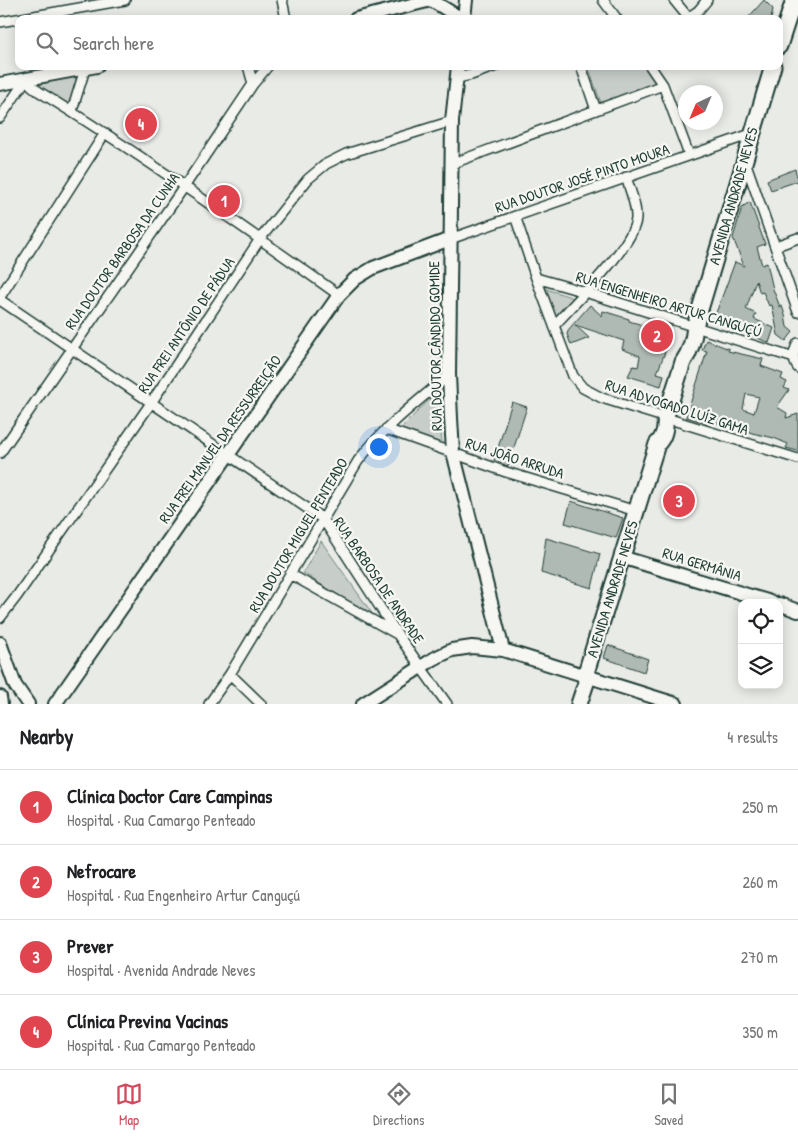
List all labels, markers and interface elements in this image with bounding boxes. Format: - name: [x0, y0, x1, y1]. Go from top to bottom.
- search box: [15, 15, 783, 70]
- icon: search: [33, 29, 61, 57]
- text: Search here: [73, 30, 154, 56]
- north arrow: [678, 85, 723, 130]
- pin: 4: [125, 105, 157, 143]
- street label: AVENIDA ANDRADE NEVES: [703, 125, 763, 267]
- street label: RUA DOUTOR JOSÉ PINTO MOURA: [492, 138, 673, 218]
- street label: RUA DOUTOR BARBOSA DA CUNHA: [60, 168, 185, 334]
- pin: 1: [208, 182, 240, 220]
- street label: RUA FREI ANTÔNIO DE PÁDUA: [132, 252, 240, 397]
- street label: RUA DOUTOR CÂNDIDO GOMIDE: [423, 260, 447, 431]
- street label: RUA ENGENHEIRO ARTUR CANGUÇÚ: [574, 266, 764, 342]
- pin: 2: [641, 317, 673, 355]
- street label: RUA FREI MANUEL DA RESSURREIÇÃO: [154, 351, 286, 527]
- street label: RUA ADVOGADO LUÍZ GAMA: [603, 374, 752, 440]
- street label: RUA JOÃO ARRUDA: [463, 432, 568, 484]
- your location: [366, 434, 392, 460]
- street label: RUA DOUTOR MIGUEL PENTEADO: [243, 454, 353, 616]
- pin: 3: [663, 482, 695, 520]
- street label: RUA BARBOSA DE ANDRADE: [329, 512, 429, 648]
- street label: AVENIDA ANDRADE NEVES: [581, 518, 643, 660]
- street label: RUA GERMÂNIA: [660, 542, 745, 586]
- map controls: [738, 599, 783, 689]
- button: locate: [738, 599, 783, 644]
- button: layers: [738, 644, 783, 689]
- text: Nearby: [20, 722, 73, 751]
- text: 4 results: [727, 726, 778, 748]
- text: Clínica Doctor Care Campinas: [67, 783, 272, 809]
- text: 1: [33, 796, 39, 818]
- text: 250 m: [742, 796, 778, 818]
- text: Hospital · Rua Camargo Penteado: [67, 809, 255, 831]
- text: Nefrocare: [67, 858, 136, 884]
- text: 2: [32, 871, 40, 893]
- text: 260 m: [742, 871, 778, 893]
- text: Hospital · Rua Engenheiro Artur Canguçú: [67, 884, 300, 906]
- text: Prever: [67, 933, 114, 959]
- text: 3: [32, 946, 40, 968]
- text: 270 m: [741, 946, 778, 968]
- text: Hospital · Avenida Andrade Neves: [67, 959, 256, 981]
- text: Clínica Previna Vacinas: [67, 1008, 228, 1034]
- text: 4: [33, 1021, 39, 1043]
- text: 350 m: [742, 1021, 778, 1043]
- text: Hospital · Rua Camargo Penteado: [67, 1034, 255, 1056]
- tab: Map: [115, 1080, 143, 1129]
- tab: Directions: [373, 1080, 424, 1129]
- tab: Saved: [654, 1080, 683, 1129]

